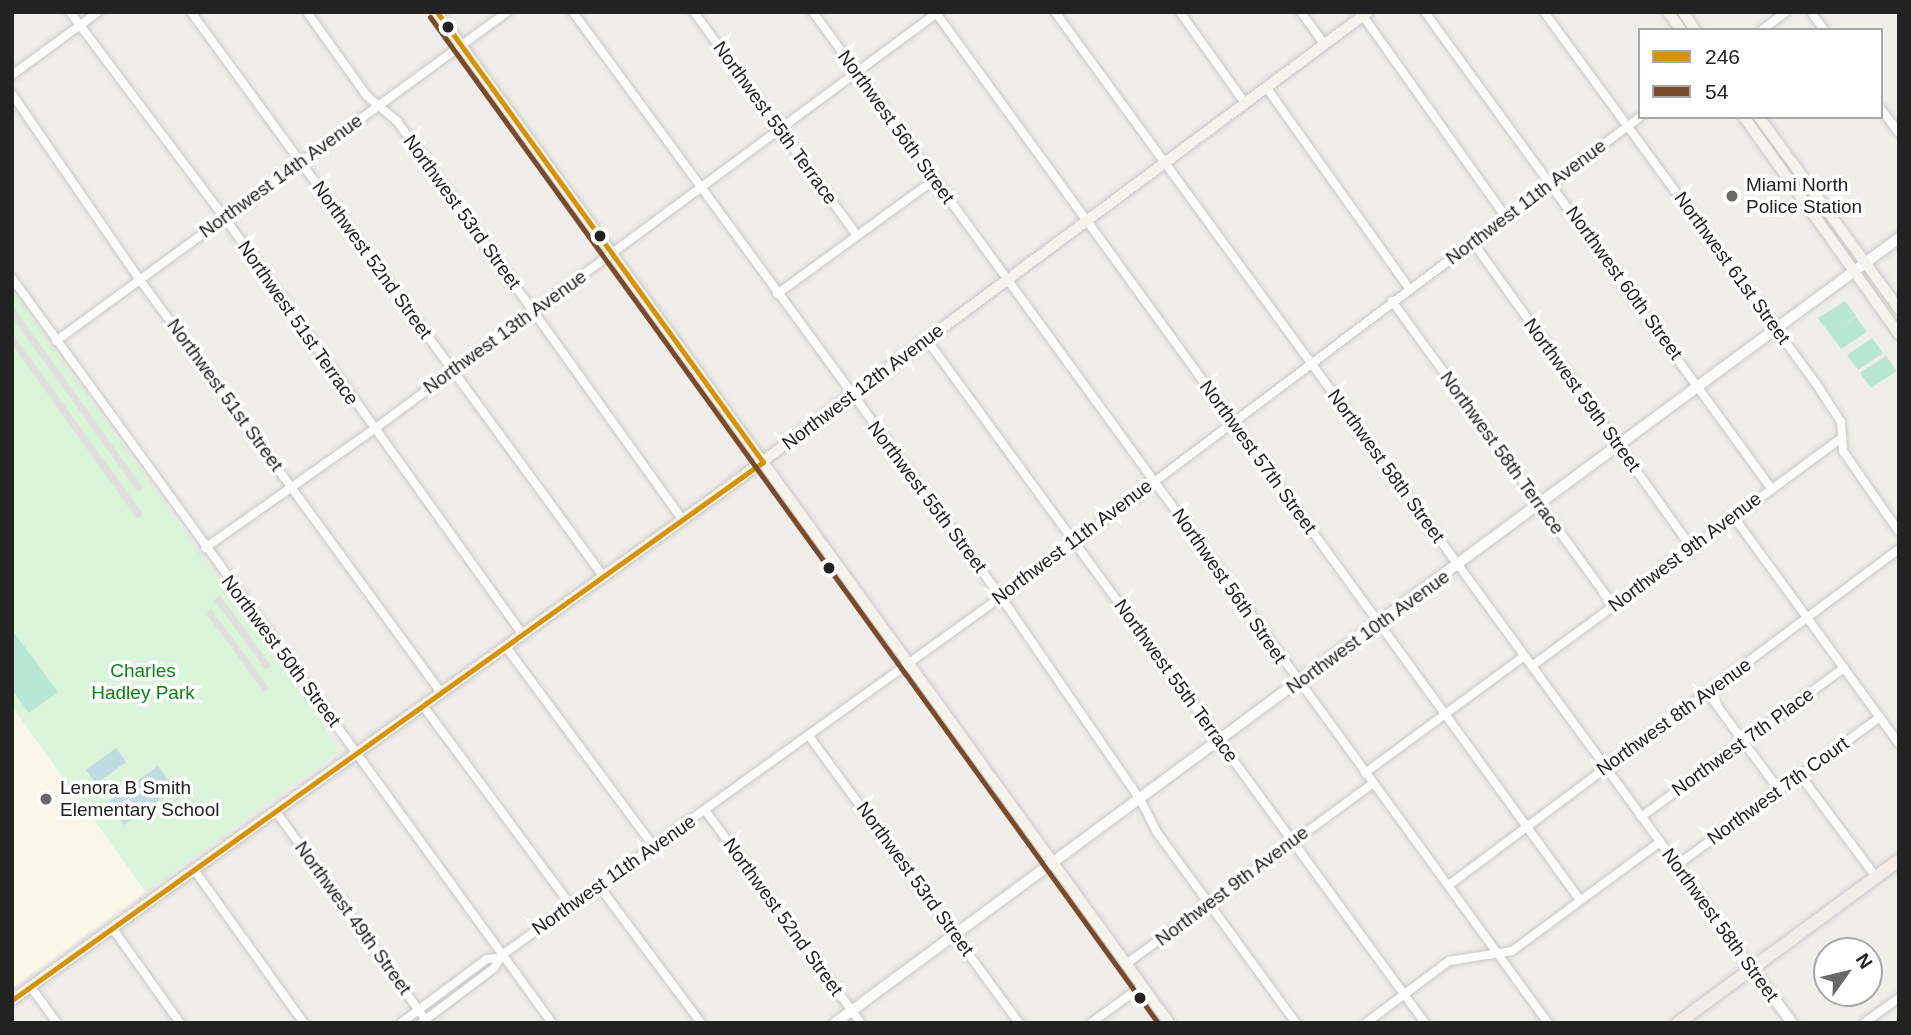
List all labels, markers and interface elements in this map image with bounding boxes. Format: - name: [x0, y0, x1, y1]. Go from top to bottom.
- unlabelled marker: [441, 20, 455, 34]
- legend: [1638, 28, 1883, 119]
- street label: Northwest 55th Terrace: [708, 37, 842, 209]
- text: 246: [1705, 45, 1740, 68]
- street label: Northwest 56th Street: [833, 46, 959, 208]
- text: 54: [1705, 80, 1728, 103]
- street label: Northwest 14th Avenue: [195, 109, 367, 243]
- street label: Northwest 53rd Street: [398, 131, 526, 293]
- street label: Northwest 11th Avenue: [1441, 134, 1611, 270]
- place label: Miami North Police Station: [1746, 174, 1862, 218]
- street label: Northwest 52nd Street: [307, 177, 437, 343]
- street label: Northwest 61st Street: [1669, 187, 1795, 349]
- marker: Miami North Police Station: [1724, 188, 1740, 204]
- street label: Northwest 60th Street: [1561, 202, 1687, 364]
- unlabelled marker: [593, 229, 607, 243]
- street label: Northwest 51st Terrace: [233, 236, 363, 410]
- street label: Northwest 13th Avenue: [419, 265, 591, 399]
- street label: Northwest 51st Street: [162, 314, 288, 476]
- street label: Northwest 59th Street: [1519, 314, 1645, 476]
- street label: Northwest 12th Avenue: [777, 319, 949, 455]
- street label: Northwest 58th Terrace: [1435, 367, 1569, 539]
- street label: Northwest 57th Street: [1195, 376, 1321, 538]
- street label: Northwest 58th Street: [1323, 385, 1449, 547]
- street label: Northwest 55th Street: [863, 417, 991, 577]
- street label: Northwest 11th Avenue: [987, 474, 1157, 610]
- street label: Northwest 9th Avenue: [1604, 487, 1766, 617]
- street label: Northwest 56th Street: [1167, 504, 1291, 668]
- unlabelled marker: [822, 561, 836, 575]
- street label: Northwest 10th Avenue: [1282, 565, 1454, 699]
- street label: Northwest 50th Street: [217, 571, 345, 731]
- street label: Northwest 55th Terrace: [1109, 595, 1243, 767]
- street label: Northwest 8th Avenue: [1592, 653, 1756, 781]
- park label: Charles Hadley Park: [91, 660, 195, 704]
- street label: Northwest 7th Place: [1668, 683, 1818, 801]
- street label: Northwest 7th Court: [1703, 732, 1853, 850]
- place label: Lenora B Smith Elementary School: [60, 777, 219, 821]
- marker: Lenora B Smith Elementary School: [38, 791, 54, 807]
- street label: Northwest 53rd Street: [851, 798, 979, 960]
- street label: Northwest 11th Avenue: [527, 810, 701, 940]
- street label: Northwest 9th Avenue: [1151, 821, 1313, 951]
- street label: Northwest 52nd Street: [718, 834, 848, 1000]
- street label: Northwest 49th Street: [290, 837, 416, 999]
- street label: Northwest 58th Street: [1657, 844, 1783, 1006]
- north arrow: [1813, 937, 1883, 1007]
- text: N: [1852, 950, 1877, 973]
- unlabelled marker: [1133, 991, 1147, 1005]

